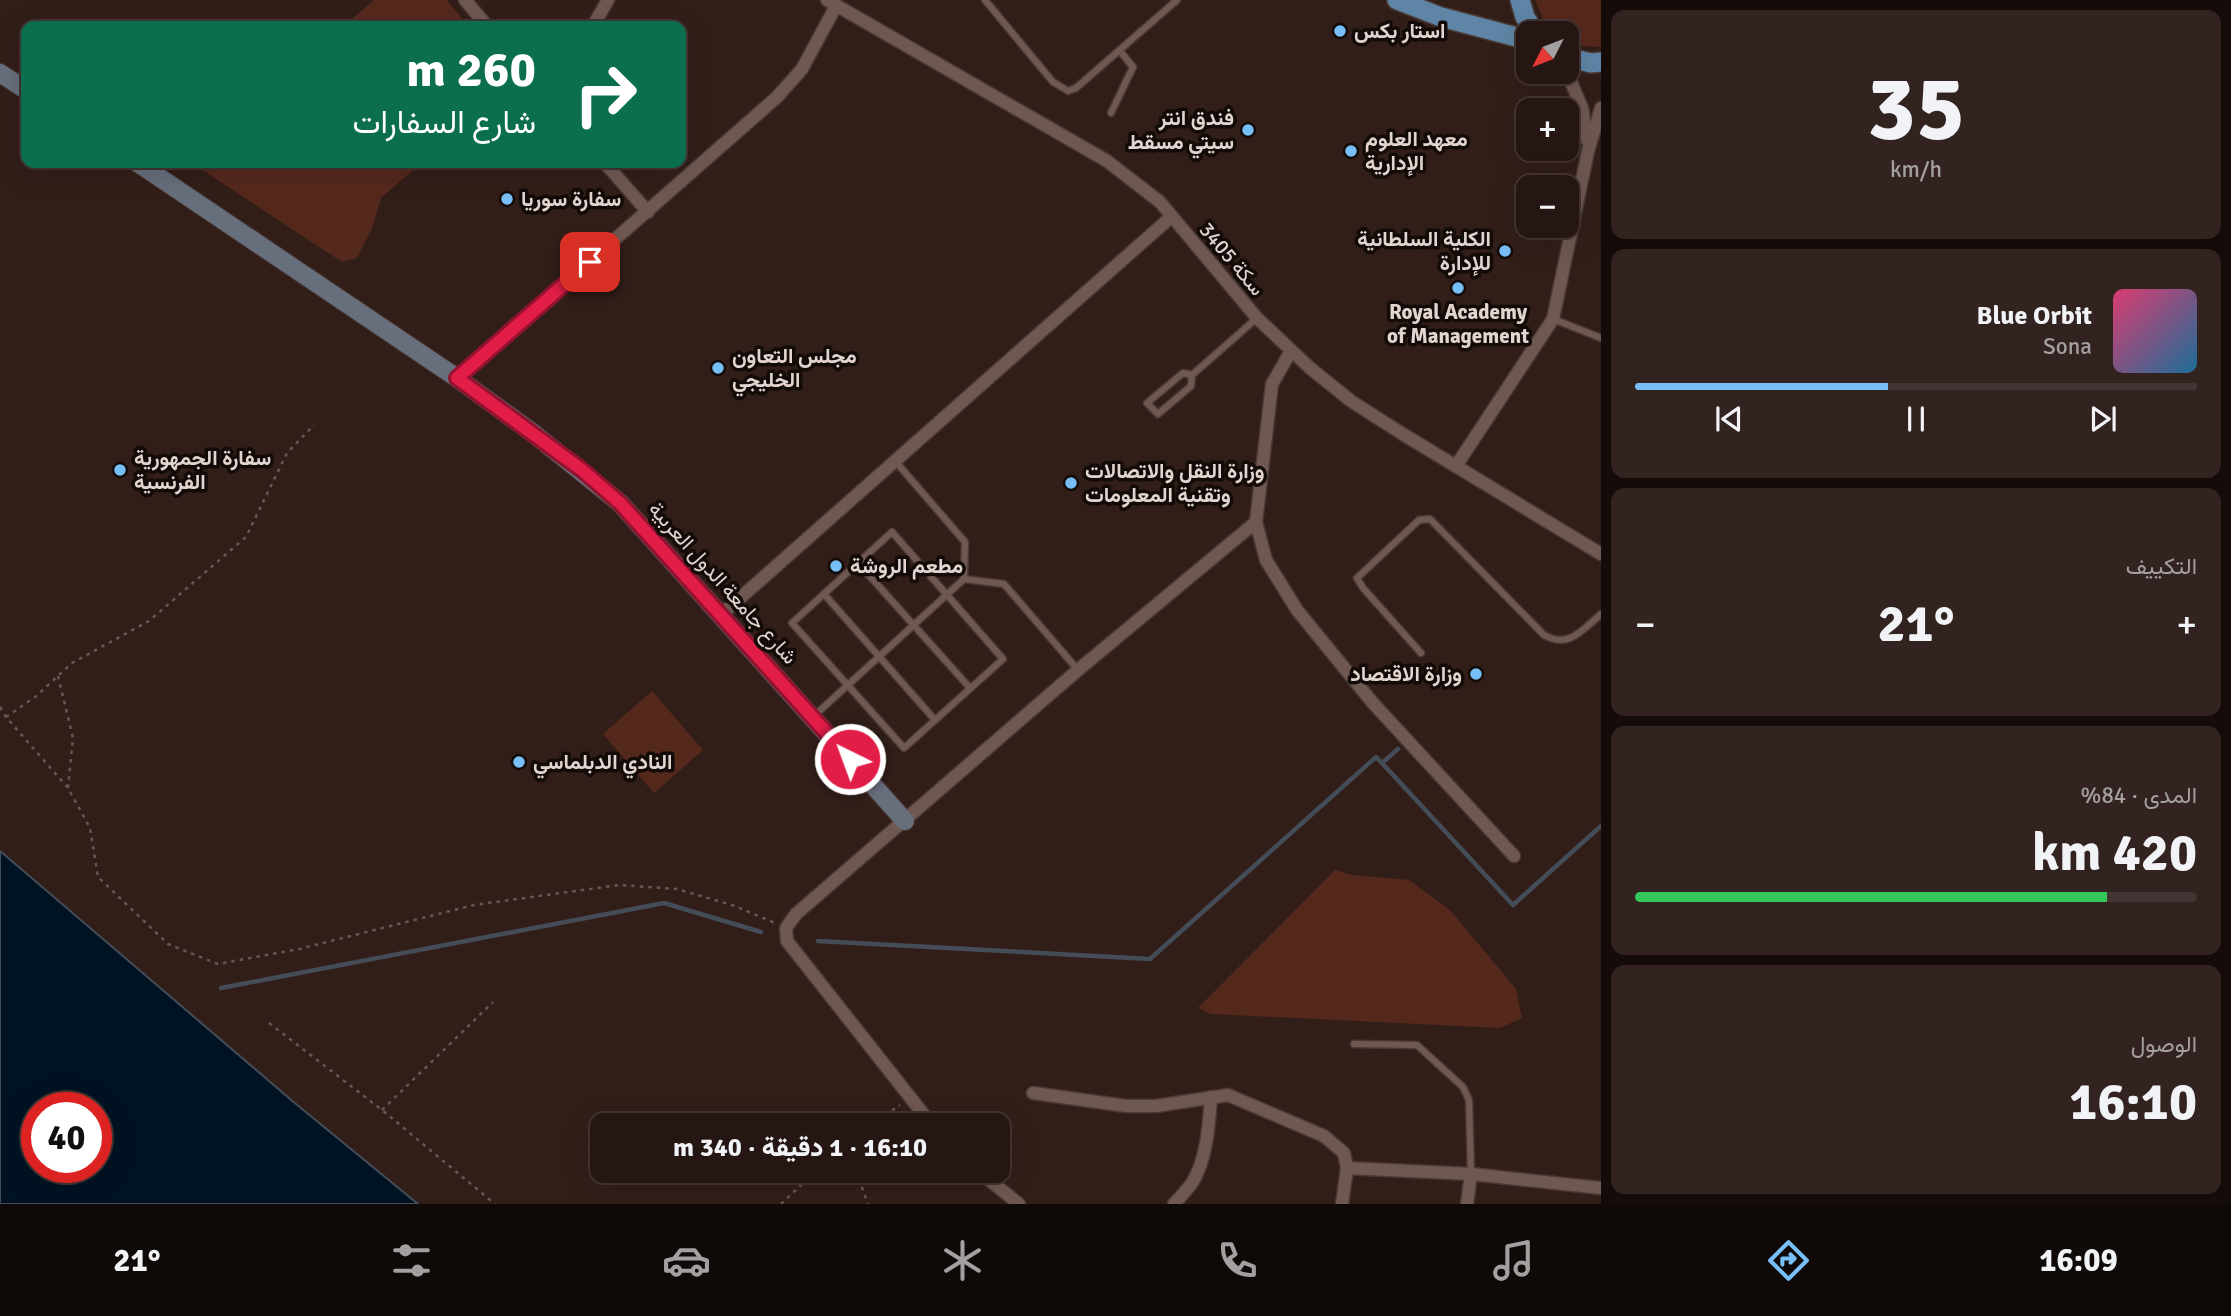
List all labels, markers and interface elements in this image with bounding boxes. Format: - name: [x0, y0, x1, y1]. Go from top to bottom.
- place label: استار بكس: [1354, 18, 1446, 44]
- north arrow: [1516, 21, 1578, 84]
- map controls: [1516, 21, 1579, 238]
- marker: استار بكس: [1332, 23, 1348, 39]
- text: 260 m: [406, 40, 536, 100]
- icon: right: [560, 49, 651, 140]
- text: 35: [1867, 53, 1965, 166]
- button: +: [1516, 98, 1579, 161]
- text: شارع السفارات: [352, 103, 536, 142]
- place label: فندق انتر سيتي مسقط: [1128, 105, 1234, 159]
- marker: فندق انتر سيتي مسقط: [1240, 122, 1256, 138]
- place label: معهد العلوم الإدارية: [1365, 126, 1468, 177]
- marker: معهد العلوم الإدارية: [1343, 143, 1359, 159]
- text: km/h: [1890, 155, 1942, 184]
- button: −: [1516, 175, 1579, 238]
- place label: سفارة سوريا: [521, 186, 621, 212]
- marker: سفارة سوريا: [499, 191, 515, 207]
- street label: سكة 3405: [1194, 217, 1270, 301]
- place label: الكلية السلطانية للإدارة: [1357, 226, 1491, 277]
- pin: [560, 232, 620, 292]
- icon: arrive: [571, 243, 609, 281]
- marker: الكلية السلطانية للإدارة: [1497, 243, 1513, 259]
- marker: Royal Academy of Management: [1450, 280, 1466, 296]
- place label: Royal Academy of Management: [1387, 299, 1529, 349]
- text: Blue Orbit: [1976, 300, 2092, 332]
- text: Sona: [2043, 332, 2092, 361]
- place label: مجلس التعاون الخليجي: [732, 343, 857, 397]
- marker: مجلس التعاون الخليجي: [710, 360, 726, 376]
- icon: previous: [1710, 400, 1748, 438]
- icon: pause: [1897, 400, 1935, 438]
- icon: next: [2084, 400, 2122, 438]
- place label: سفارة الجمهورية الفرنسية: [134, 445, 271, 495]
- place label: وزارة النقل والاتصالات وتقنية المعلومات: [1085, 458, 1265, 508]
- marker: سفارة الجمهورية الفرنسية: [112, 462, 128, 478]
- marker: وزارة النقل والاتصالات وتقنية المعلومات: [1063, 475, 1079, 491]
- street label: شارع جامعة الدول العربية: [642, 496, 803, 670]
- text: التكييف: [2126, 552, 2197, 581]
- place label: مطعم الروشة: [850, 553, 963, 580]
- marker: مطعم الروشة: [828, 558, 844, 574]
- text: 21°: [1878, 592, 1954, 656]
- text: −: [1635, 601, 1656, 648]
- text: +: [2176, 601, 2197, 648]
- place label: وزارة الاقتصاد: [1350, 661, 1462, 687]
- marker: وزارة الاقتصاد: [1468, 666, 1484, 682]
- position arrow: [813, 722, 887, 796]
- place label: النادي الدبلماسي: [533, 749, 673, 779]
- marker: النادي الدبلماسي: [511, 754, 527, 770]
- text: المدى · 84%: [2081, 781, 2197, 810]
- text: 420 km: [2032, 821, 2197, 885]
- text: الوصول: [2131, 1030, 2197, 1059]
- text: 16:10: [2069, 1070, 2197, 1134]
- speed limit sign: 40: [21, 1092, 112, 1183]
- text: 16:10 · 1 دقيقة · 340 m: [673, 1132, 927, 1164]
- icon: filters: [387, 1236, 436, 1285]
- icon: car: [662, 1236, 711, 1285]
- icon: climate: [938, 1236, 987, 1285]
- icon: phone: [1213, 1236, 1262, 1285]
- icon: music: [1489, 1236, 1538, 1285]
- icon: directions: [1764, 1236, 1813, 1285]
- text: 21°: [113, 1241, 161, 1280]
- text: 16:09: [2039, 1241, 2118, 1280]

